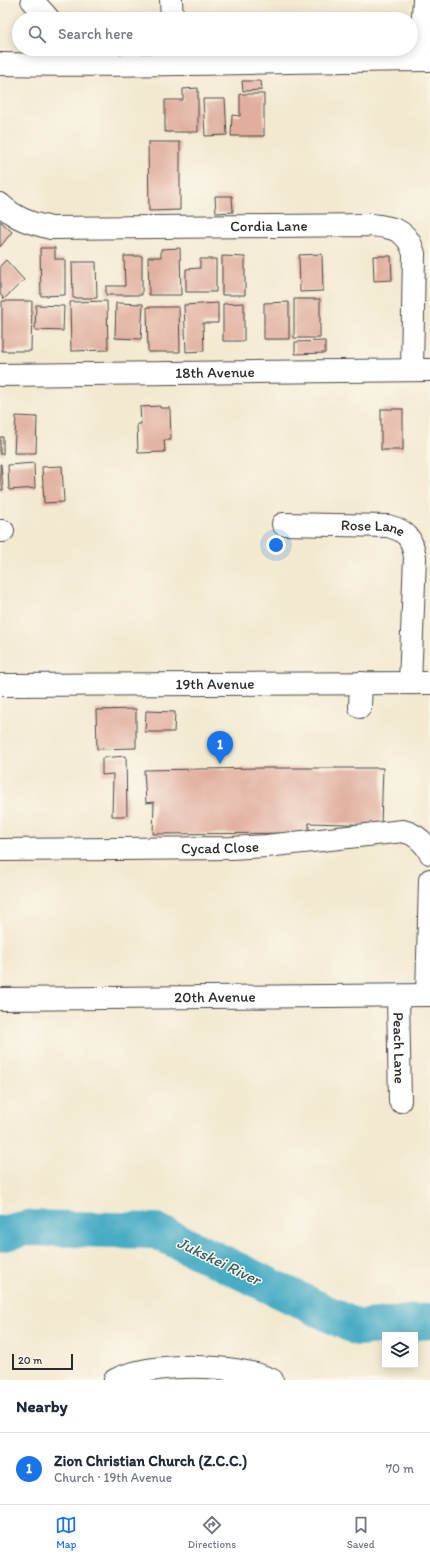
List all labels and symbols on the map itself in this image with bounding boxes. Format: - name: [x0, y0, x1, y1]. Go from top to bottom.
- street label: Cordia Lane: [230, 217, 308, 235]
- street label: 18th Avenue: [175, 363, 255, 382]
- street label: Rose Lane: [341, 516, 408, 540]
- your location: [266, 535, 286, 555]
- street label: 19th Avenue: [175, 675, 255, 693]
- pin: 1: [207, 731, 233, 764]
- street label: Cycad Close: [181, 837, 260, 857]
- street label: 20th Avenue: [174, 988, 256, 1006]
- street label: Peach Lane: [389, 1012, 409, 1084]
- water label: Jukskei River: [174, 1233, 265, 1290]
- scale bar: [12, 1352, 73, 1371]

